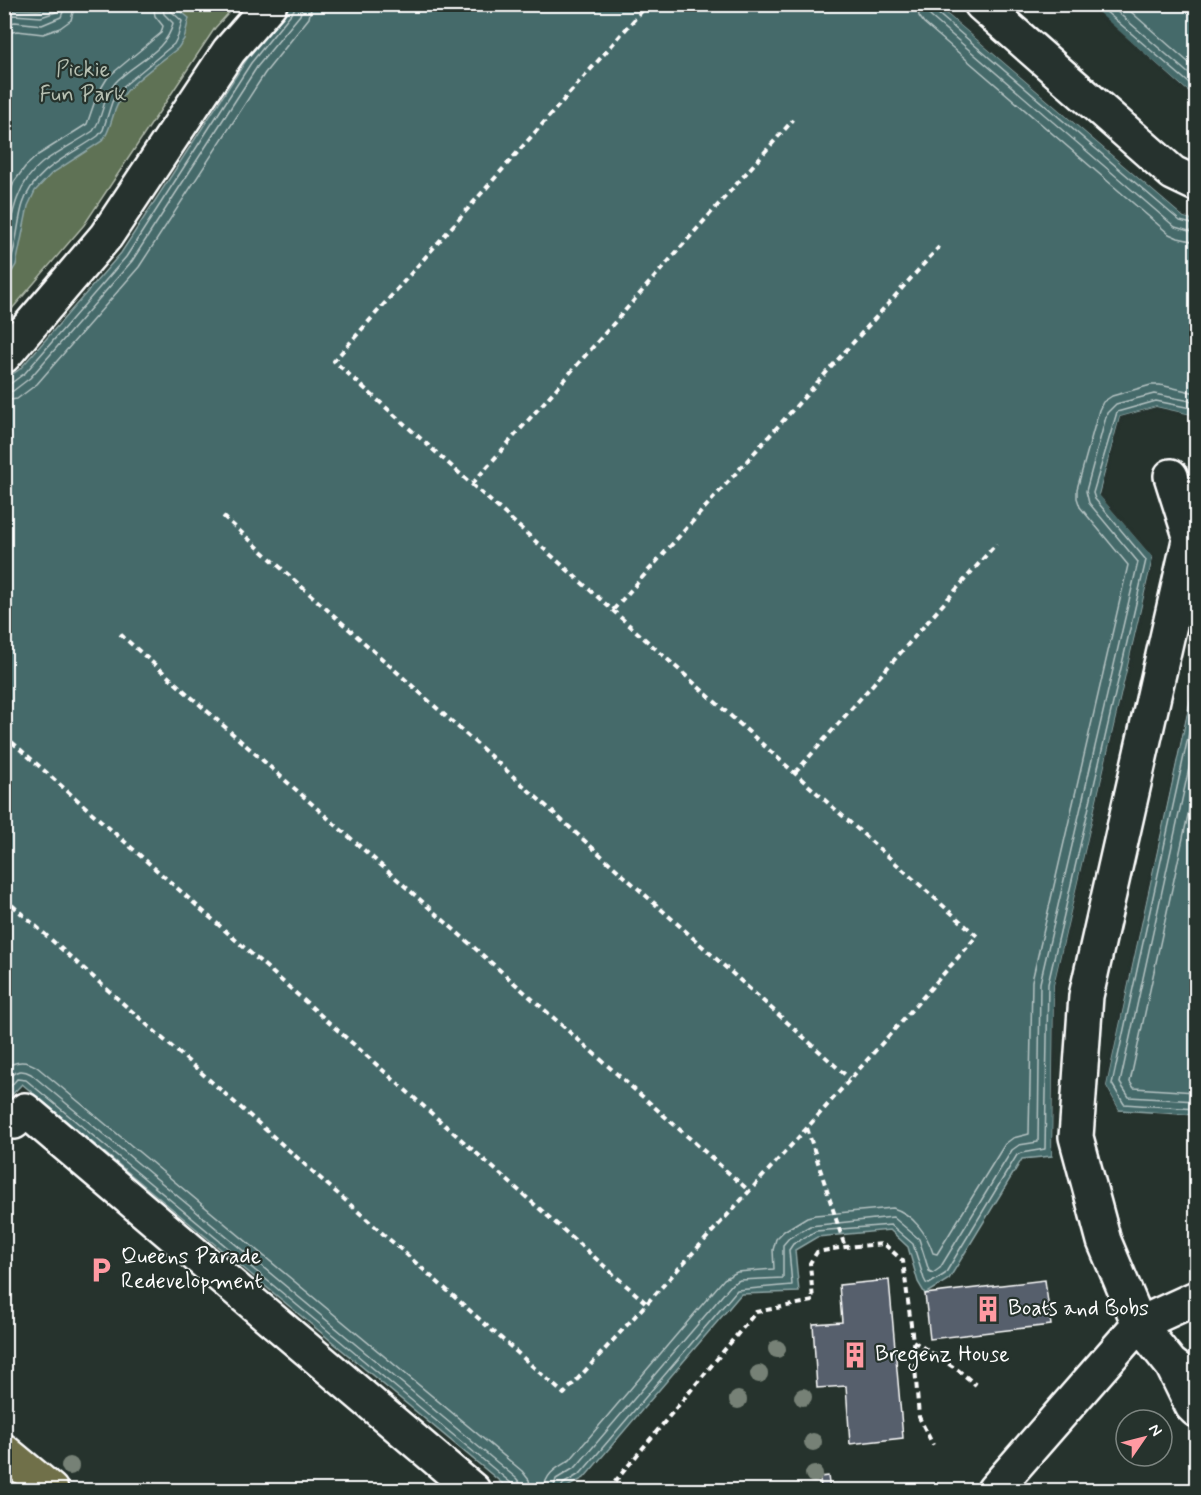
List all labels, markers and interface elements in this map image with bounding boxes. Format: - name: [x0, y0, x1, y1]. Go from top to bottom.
- park label: Pickie Fun Park: [39, 56, 127, 109]
- place label: Queens Parade Redevelopment: [121, 1243, 263, 1296]
- parking icon: Queens Parade Redevelopment: [86, 1255, 116, 1285]
- building icon: Boats and Bobs: [973, 1294, 1003, 1324]
- place label: Boats and Bobs: [1008, 1295, 1149, 1323]
- building icon: Bregenz House: [840, 1340, 870, 1370]
- place label: Bregenz House: [875, 1341, 1010, 1372]
- north arrow: [1114, 1408, 1174, 1468]
- text: N: [1143, 1420, 1167, 1441]

